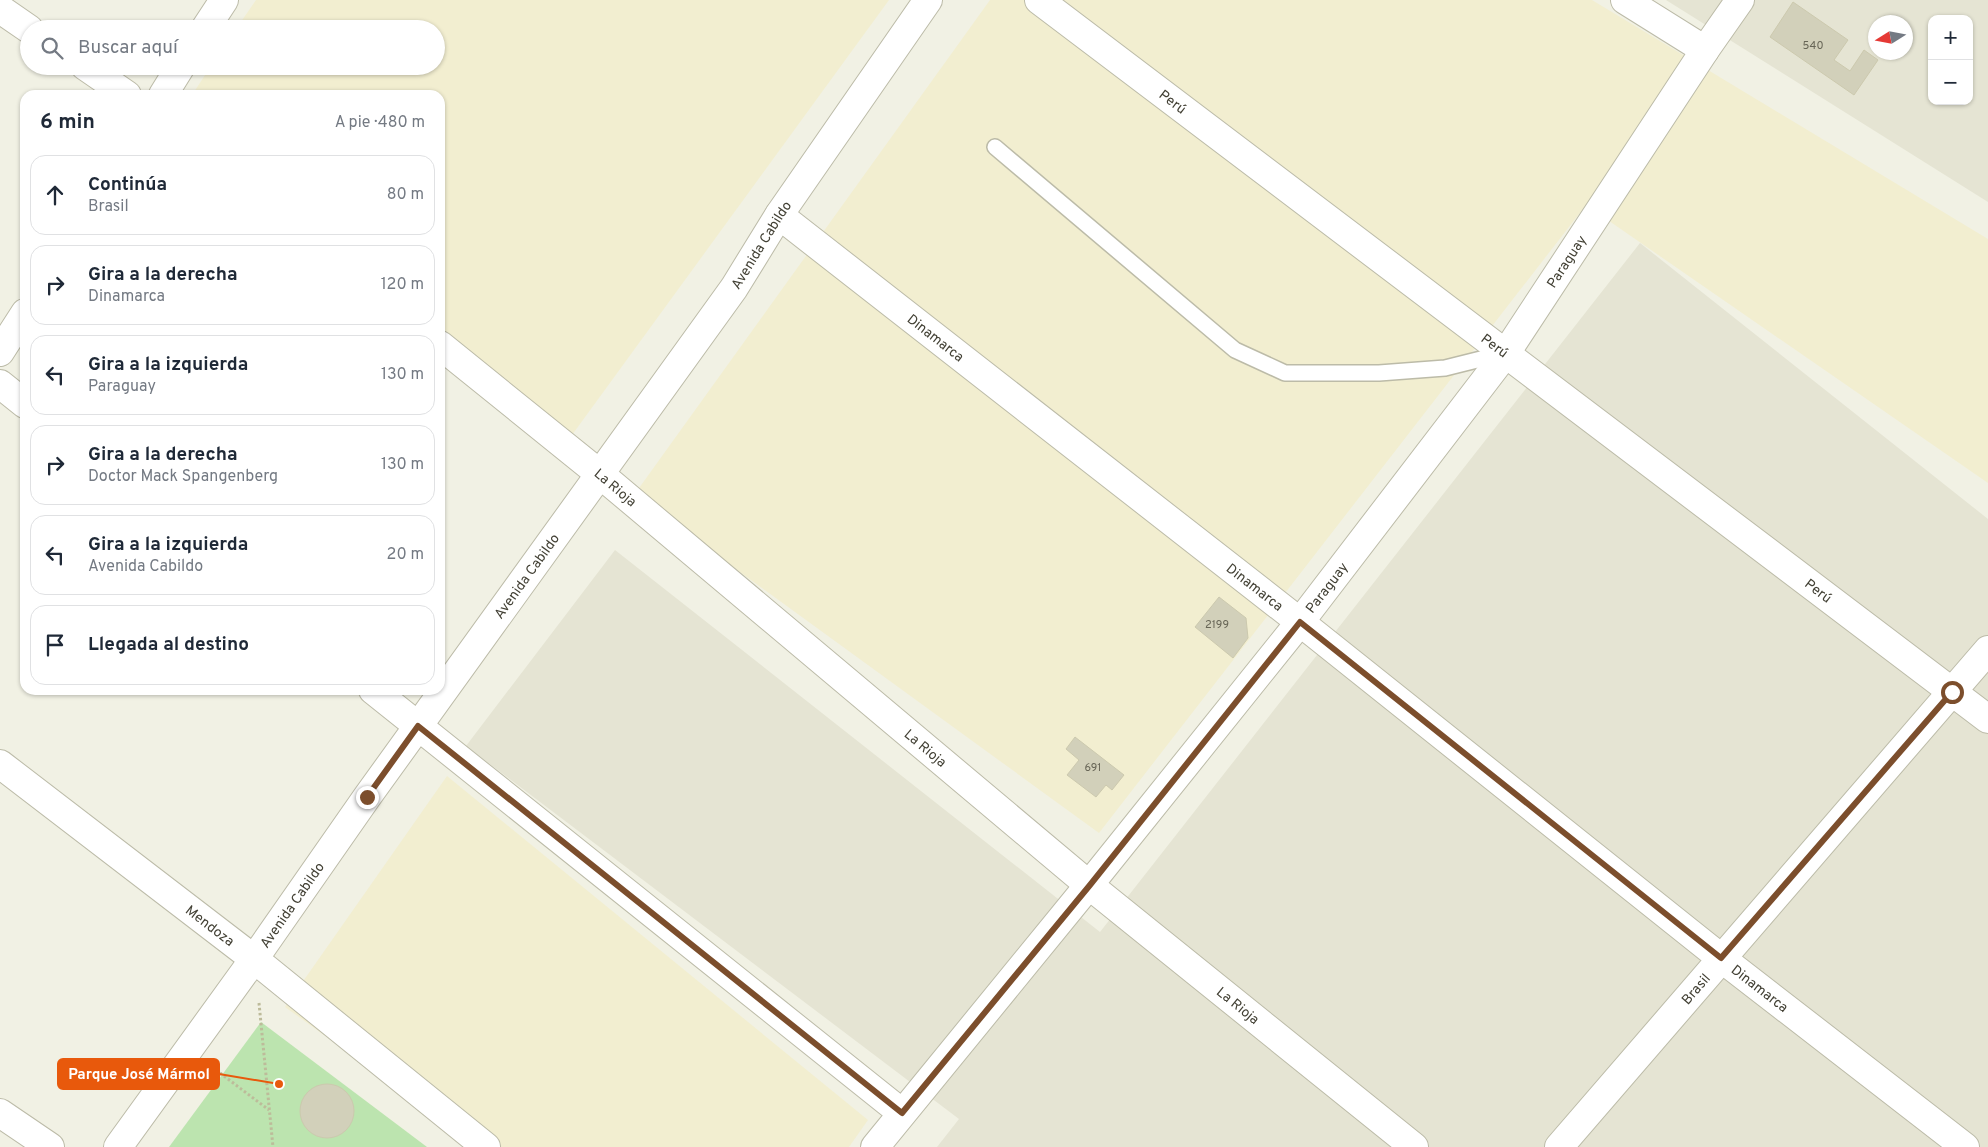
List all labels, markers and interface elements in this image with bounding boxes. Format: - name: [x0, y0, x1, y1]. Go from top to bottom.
- north arrow: [1868, 15, 1913, 60]
- map controls: [1928, 15, 1973, 105]
- button: +: [1928, 15, 1973, 60]
- search box: [20, 20, 445, 75]
- icon: search: [38, 34, 66, 62]
- text: Buscar aquí: [78, 36, 178, 60]
- house number: 540: [1803, 39, 1823, 53]
- button: −: [1928, 60, 1973, 105]
- street label: Perú: [1155, 87, 1189, 118]
- text: 6 min: [40, 109, 95, 136]
- text: A pie · 480 m: [335, 113, 425, 133]
- text: Continúa: [88, 173, 167, 197]
- icon: ahead: [41, 181, 69, 209]
- text: 80 m: [387, 185, 424, 205]
- text: Brasil: [88, 197, 129, 217]
- street label: Avenida Cabildo: [728, 198, 796, 293]
- street label: Paraguay: [1544, 233, 1591, 292]
- text: Gira a la derecha: [88, 263, 238, 287]
- icon: right: [41, 271, 69, 299]
- text: 120 m: [381, 275, 424, 295]
- text: Dinamarca: [88, 287, 165, 307]
- street label: Dinamarca: [903, 311, 967, 366]
- street label: Perú: [1477, 331, 1511, 362]
- text: Gira a la izquierda: [88, 353, 248, 377]
- icon: left: [41, 361, 69, 389]
- text: 130 m: [381, 365, 424, 385]
- text: Paraguay: [88, 377, 156, 397]
- text: Gira a la derecha: [88, 443, 238, 467]
- icon: right: [41, 451, 69, 479]
- text: 130 m: [381, 455, 424, 475]
- street label: La Rioja: [590, 466, 639, 511]
- text: Doctor Mack Spangenberg: [88, 467, 278, 487]
- street label: Avenida Cabildo: [491, 531, 564, 623]
- text: Gira a la izquierda: [88, 533, 248, 557]
- icon: left: [41, 541, 69, 569]
- text: 20 m: [387, 545, 424, 565]
- text: Avenida Cabildo: [88, 557, 203, 577]
- street label: Paraguay: [1303, 560, 1352, 617]
- street label: Dinamarca: [1222, 561, 1286, 615]
- street label: Perú: [1801, 576, 1835, 608]
- house number: 2199: [1205, 618, 1229, 632]
- icon: arrive: [41, 631, 69, 659]
- text: Llegada al destino: [88, 633, 249, 657]
- route start: [1941, 681, 1964, 704]
- street label: La Rioja: [900, 726, 949, 772]
- house number: 691: [1085, 761, 1101, 775]
- route end: [356, 786, 379, 809]
- street label: Avenida Cabildo: [257, 859, 329, 952]
- street label: Mendoza: [181, 902, 237, 951]
- street label: Dinamarca: [1727, 962, 1791, 1017]
- street label: Brasil: [1679, 971, 1715, 1009]
- street label: La Rioja: [1212, 984, 1262, 1029]
- callout: Parque José Mármol: [58, 1059, 219, 1089]
- text: Parque José Mármol: [68, 1066, 210, 1085]

